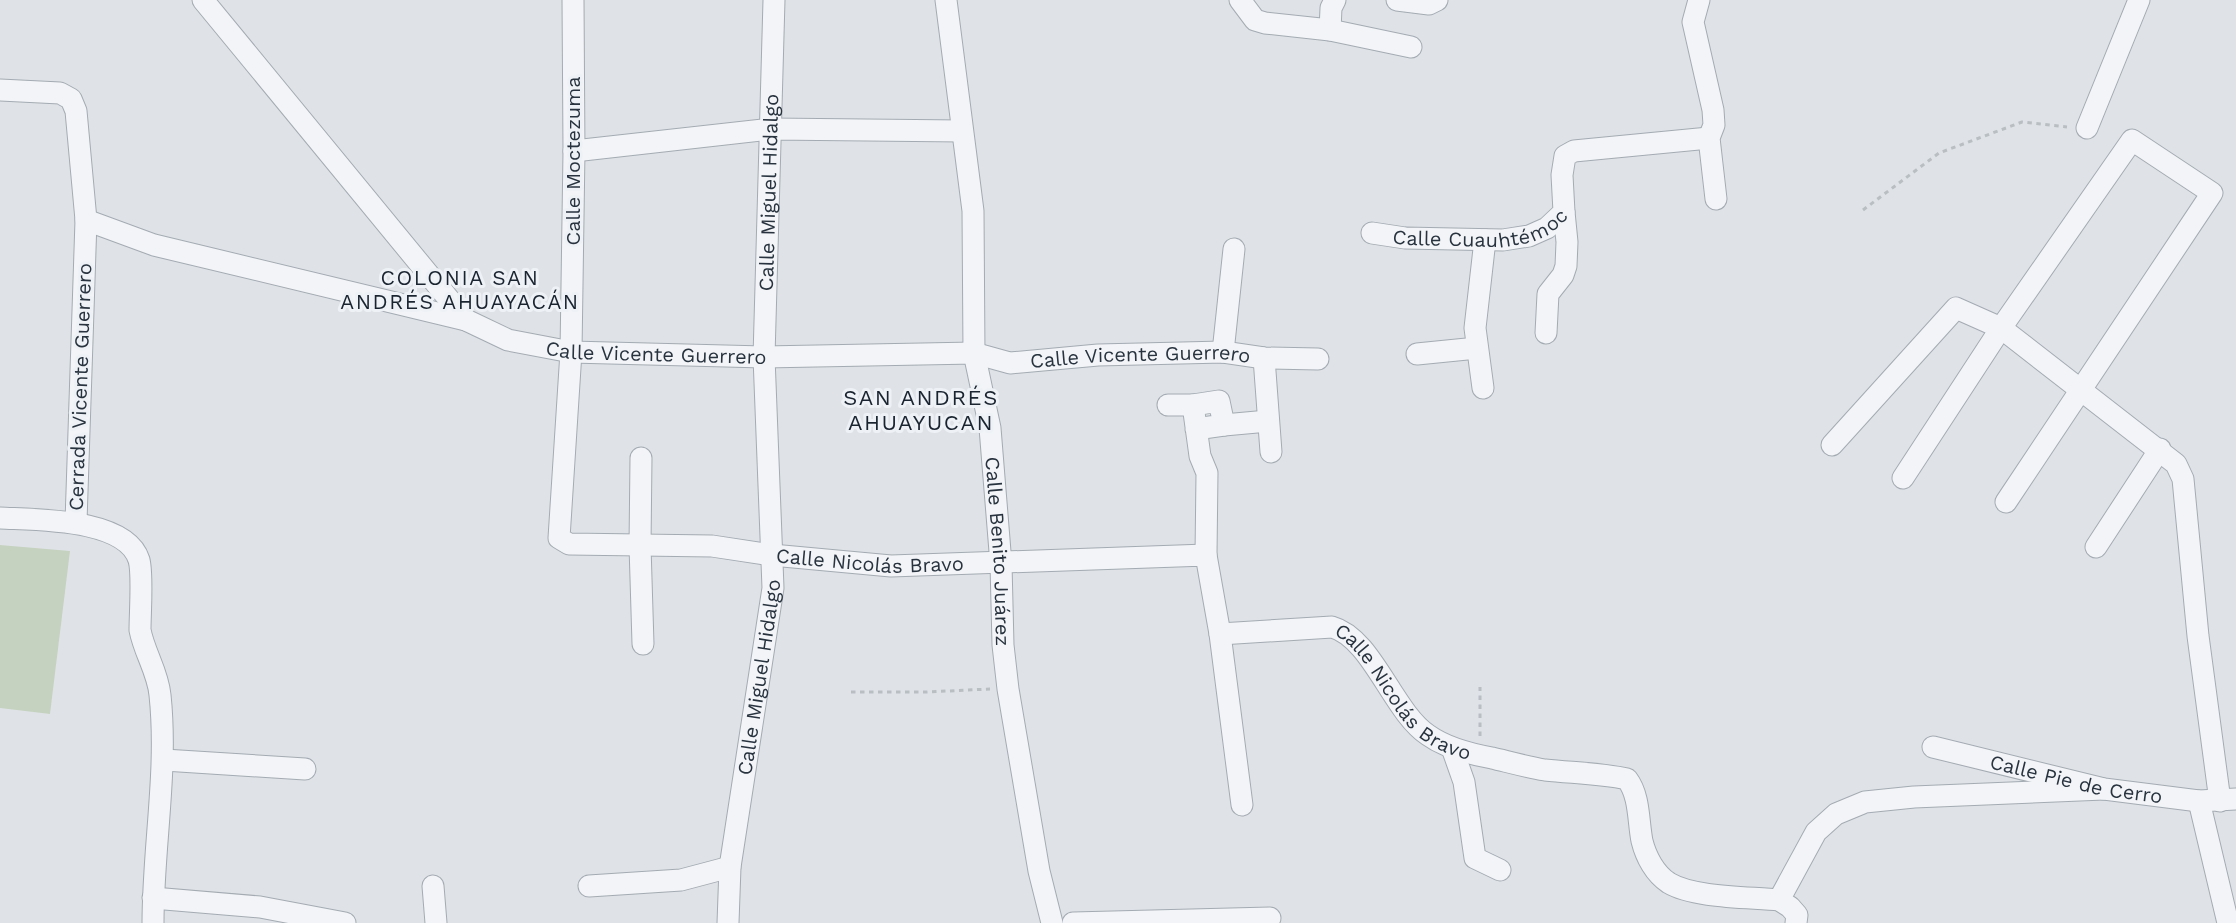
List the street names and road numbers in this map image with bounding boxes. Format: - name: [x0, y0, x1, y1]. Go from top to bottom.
- street label: Calle Moctezuma: [561, 76, 585, 246]
- street label: Calle Miguel Hidalgo: [754, 93, 783, 292]
- street label: Calle Cuauhtémoc: [1391, 203, 1572, 253]
- street label: Cerrada Vicente Guerrero: [64, 263, 96, 511]
- street label: Calle Vicente Guerrero: [544, 335, 767, 369]
- street label: Calle Vicente Guerrero: [1029, 340, 1252, 373]
- street label: Calle Benito Juárez: [980, 456, 1015, 646]
- street label: Calle Nicolás Bravo: [775, 543, 964, 578]
- street label: Calle Miguel Hidalgo: [732, 579, 785, 777]
- street label: Calle Nicolás Bravo: [1331, 618, 1474, 765]
- street label: Calle Pie de Cerro: [1988, 749, 2164, 808]

